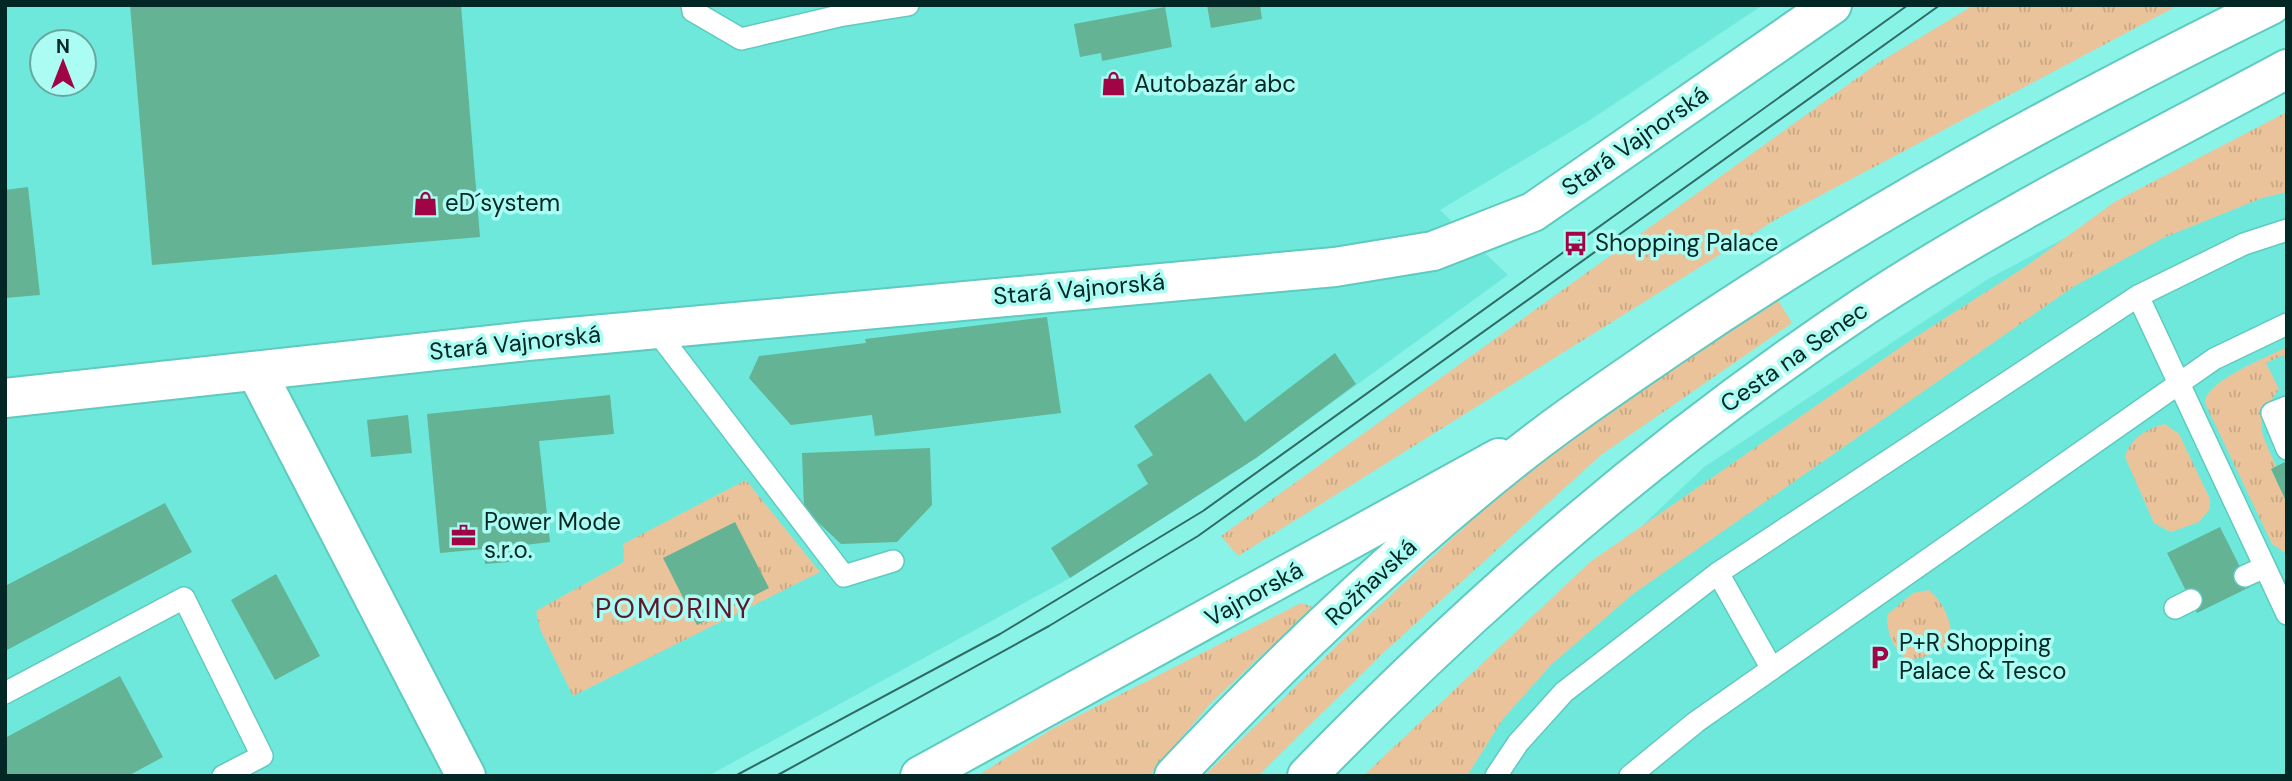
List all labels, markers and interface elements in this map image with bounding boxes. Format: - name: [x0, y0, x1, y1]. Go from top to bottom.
- north arrow: [28, 28, 98, 98]
- text: N: [56, 34, 70, 59]
- place label: Autobazár abc: [1134, 68, 1296, 99]
- shop icon: Autobazár abc: [1100, 70, 1128, 98]
- street label: Stará Vajnorská: [1555, 78, 1714, 203]
- place label: eD´system: [445, 187, 560, 218]
- shop icon: eD´system: [411, 189, 439, 217]
- place label: Shopping Palace: [1595, 227, 1779, 258]
- bus stop icon: Shopping Palace: [1561, 229, 1589, 257]
- street label: Stará Vajnorská: [992, 266, 1166, 311]
- street label: Cesta na Senec: [1714, 294, 1874, 419]
- street label: Stará Vajnorská: [428, 318, 602, 367]
- place label: Power Mode s.r.o.: [484, 506, 621, 565]
- office icon: Power Mode s.r.o.: [450, 522, 478, 550]
- street label: Rožňavská: [1318, 531, 1423, 632]
- street label: Vajnorská: [1199, 554, 1308, 633]
- district label: POMORINY: [595, 590, 753, 627]
- place label: P+R Shopping Palace & Tesco: [1899, 627, 2067, 686]
- parking icon: P+R Shopping Palace & Tesco: [1865, 643, 1893, 671]

